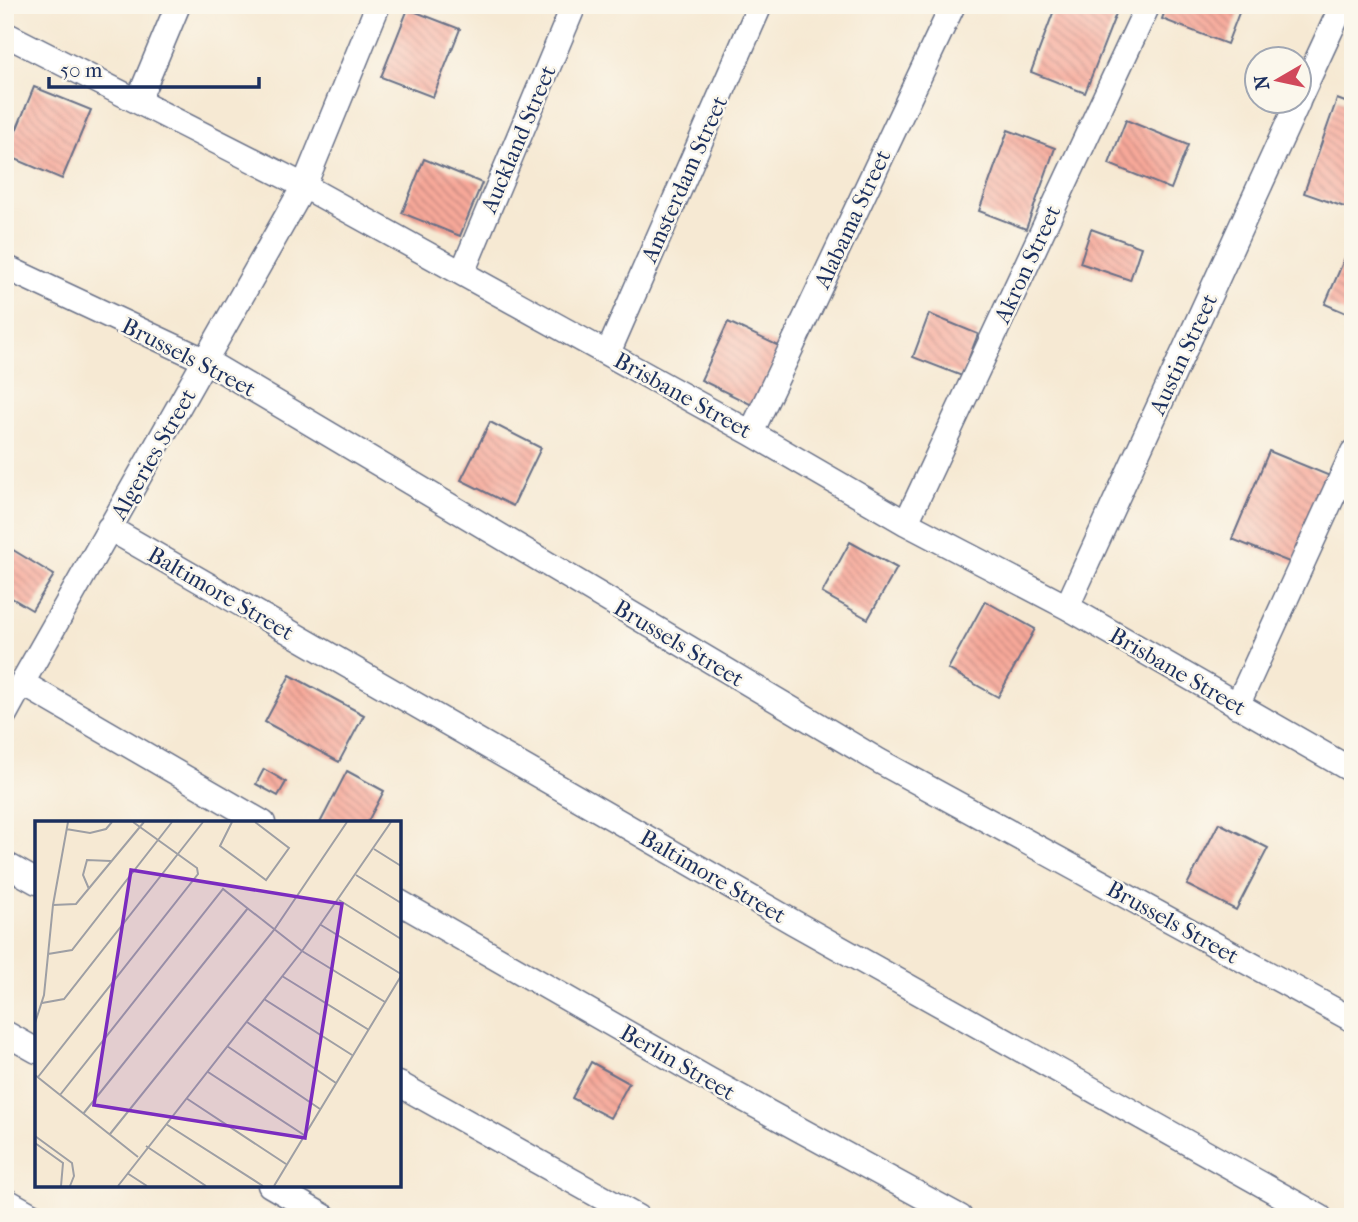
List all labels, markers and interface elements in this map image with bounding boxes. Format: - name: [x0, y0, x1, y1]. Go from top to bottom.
- scale bar: [49, 46, 259, 90]
- north arrow: [1242, 46, 1312, 116]
- text: 50 m: [60, 58, 103, 82]
- street label: Auckland Street: [475, 61, 562, 218]
- text: N: [1250, 73, 1274, 91]
- street label: Amsterdam Street: [635, 92, 733, 268]
- street label: Alabama Street: [808, 146, 896, 294]
- street label: Akron Street: [988, 201, 1067, 328]
- street label: Austin Street: [1143, 290, 1223, 420]
- street label: Brussels Street: [117, 312, 260, 403]
- street label: Brisbane Street: [609, 347, 756, 444]
- street label: Algeries Street: [105, 384, 202, 525]
- street label: Baltimore Street: [143, 541, 299, 646]
- street label: Brussels Street: [609, 594, 749, 693]
- street label: Brisbane Street: [1105, 622, 1251, 721]
- inset map: [35, 821, 401, 1187]
- street label: Baltimore Street: [635, 824, 791, 929]
- street label: Brussels Street: [1102, 875, 1243, 970]
- street label: Berlin Street: [616, 1019, 740, 1106]

